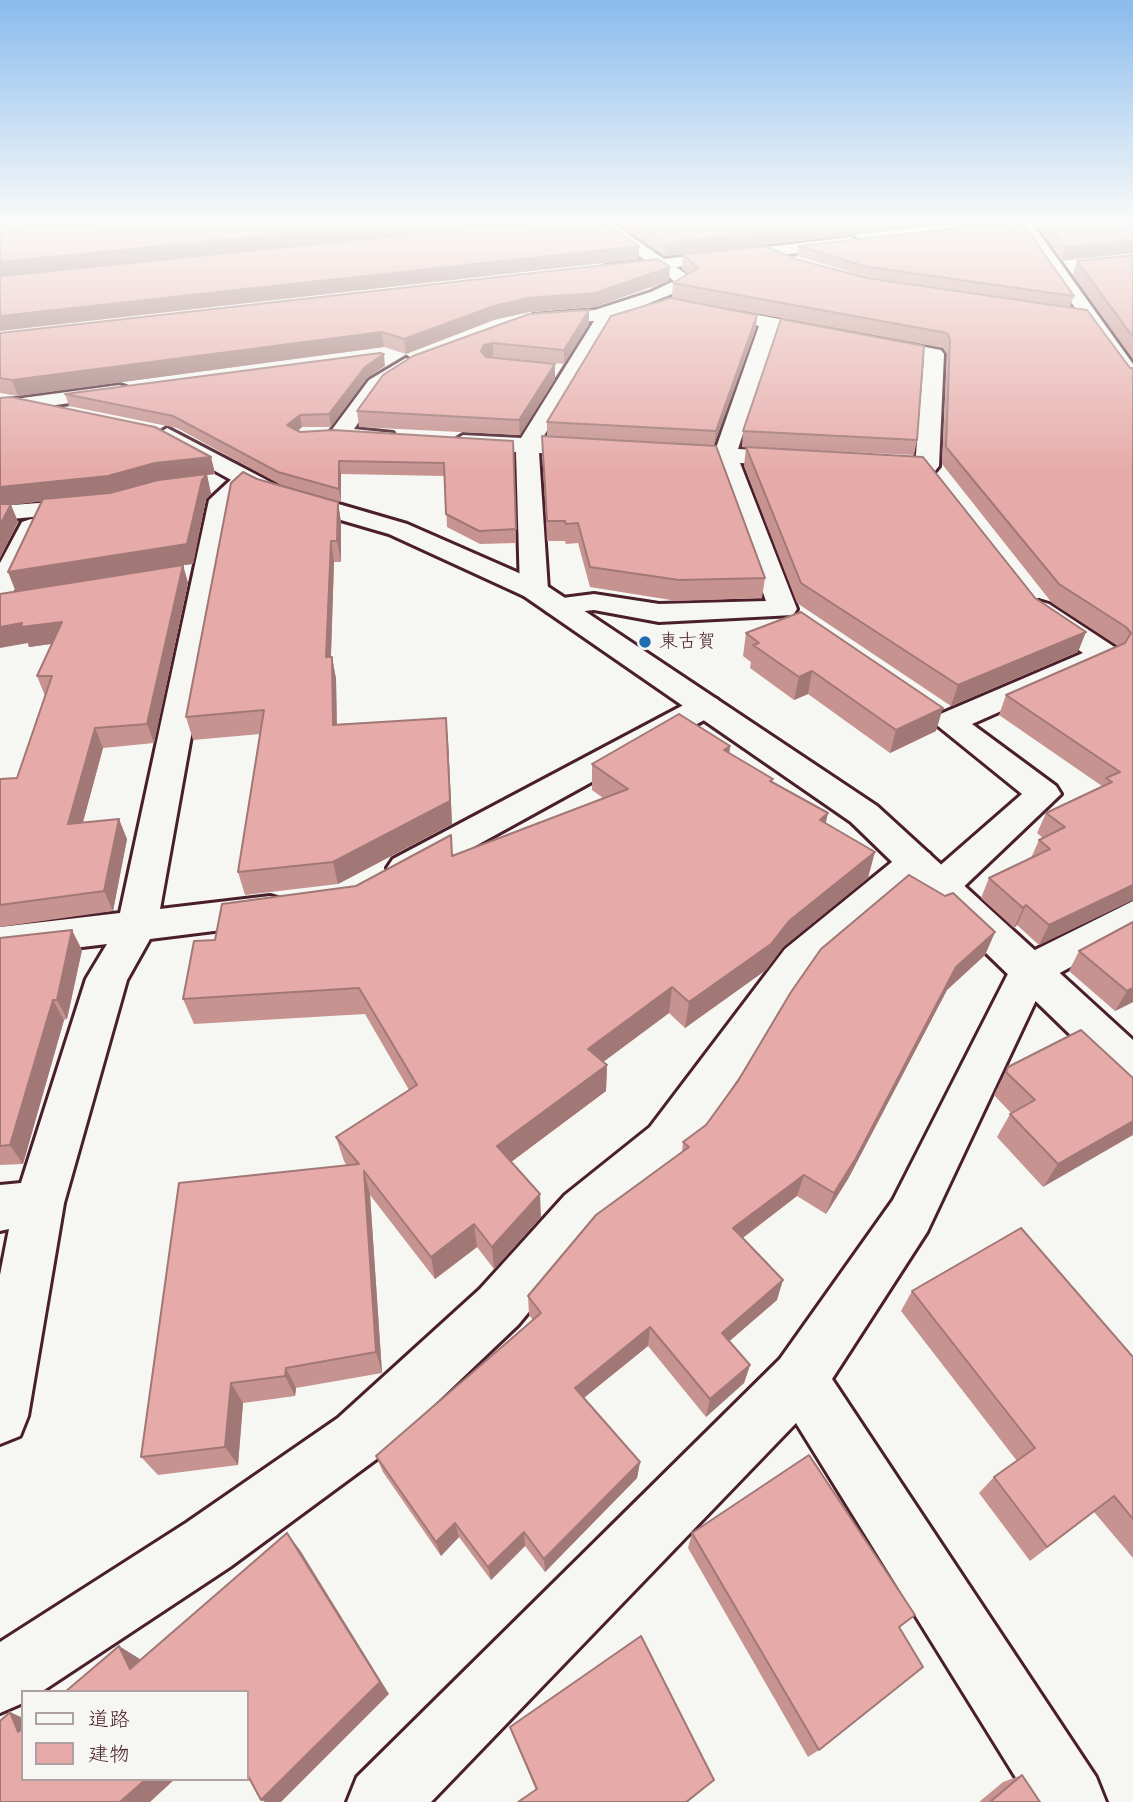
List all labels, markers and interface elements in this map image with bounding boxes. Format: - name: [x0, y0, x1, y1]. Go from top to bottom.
- place label: 東古賀: [659, 631, 716, 653]
- marker: 東古賀: [637, 634, 653, 650]
- legend: [21, 1690, 248, 1781]
- text: 道路: [88, 1700, 130, 1738]
- text: 建物: [88, 1735, 130, 1773]

